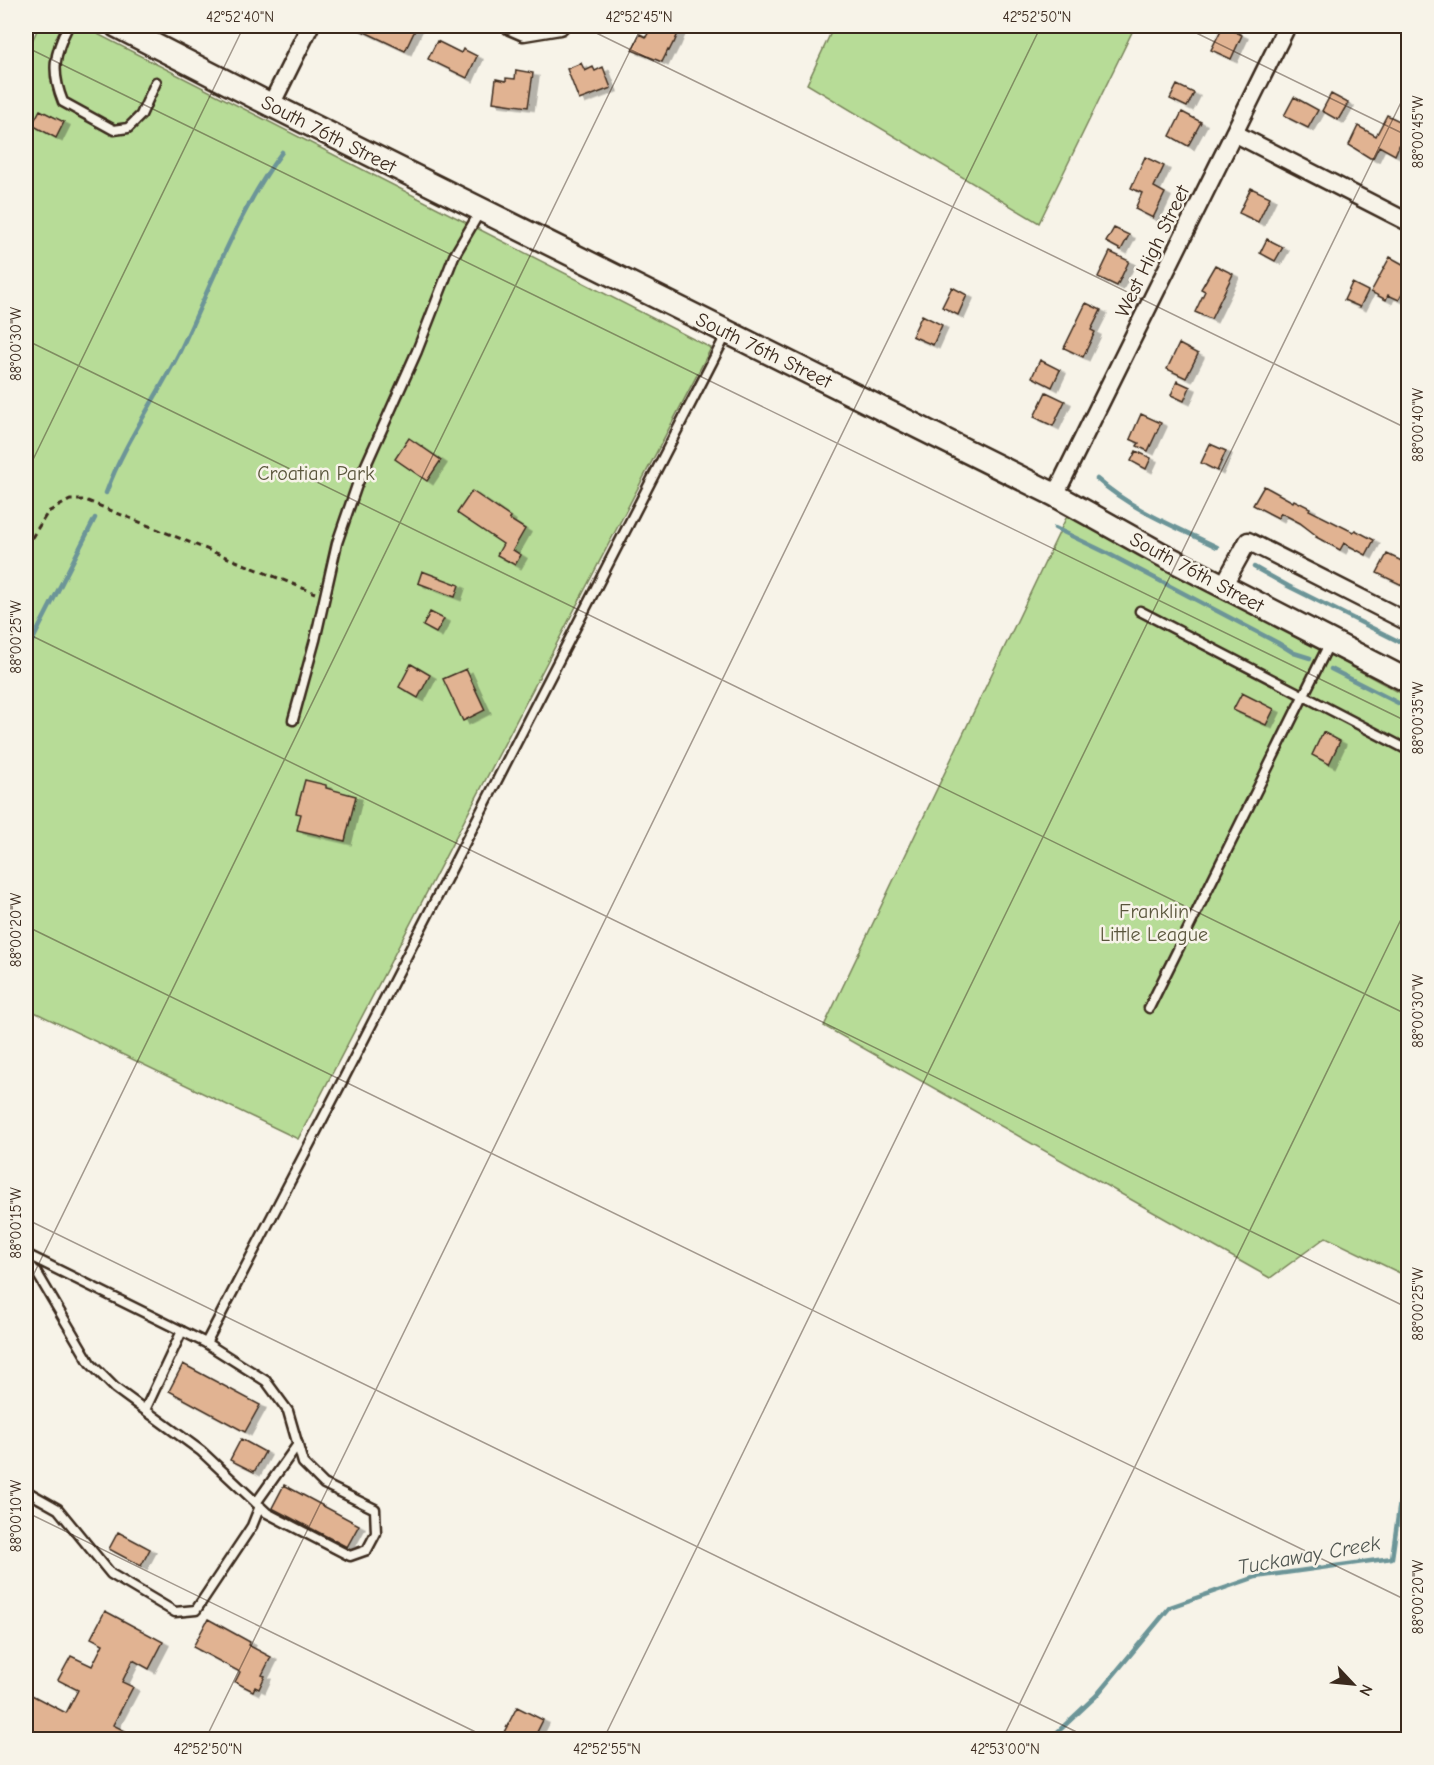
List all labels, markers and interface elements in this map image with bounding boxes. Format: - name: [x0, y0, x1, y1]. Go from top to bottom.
- text: 42°52'40"N: [206, 8, 274, 26]
- text: 42°52'45"N: [605, 8, 673, 26]
- text: 42°52'50"N: [1003, 8, 1072, 26]
- street label: South 76th Street: [257, 91, 401, 179]
- text: 88°00'45"W: [1409, 96, 1427, 168]
- street label: West High Street: [1111, 180, 1195, 321]
- text: 88°00'30"W: [7, 307, 25, 381]
- street label: South 76th Street: [692, 308, 837, 394]
- text: 88°00'40"W: [1409, 388, 1427, 462]
- park label: Croatian Park: [257, 462, 375, 485]
- street label: South 76th Street: [1126, 527, 1269, 618]
- text: 88°00'25"W: [7, 600, 25, 674]
- text: 88°00'35"W: [1409, 681, 1427, 755]
- text: 88°00'20"W: [7, 893, 25, 967]
- park label: Franklin Little League: [1100, 900, 1208, 946]
- text: 88°00'30"W: [1409, 974, 1427, 1048]
- text: 88°00'15"W: [7, 1187, 25, 1259]
- text: 88°00'25"W: [1409, 1267, 1427, 1341]
- text: 88°00'10"W: [7, 1480, 25, 1552]
- water label: Tuckaway Creek: [1236, 1530, 1383, 1579]
- text: 88°00'20"W: [1409, 1560, 1427, 1634]
- north arrow: [1323, 1654, 1383, 1714]
- text: N: [1355, 1682, 1376, 1699]
- text: 42°52'50"N: [174, 1740, 243, 1758]
- text: 42°52'55"N: [573, 1740, 641, 1758]
- text: 42°53'00"N: [970, 1740, 1040, 1758]

